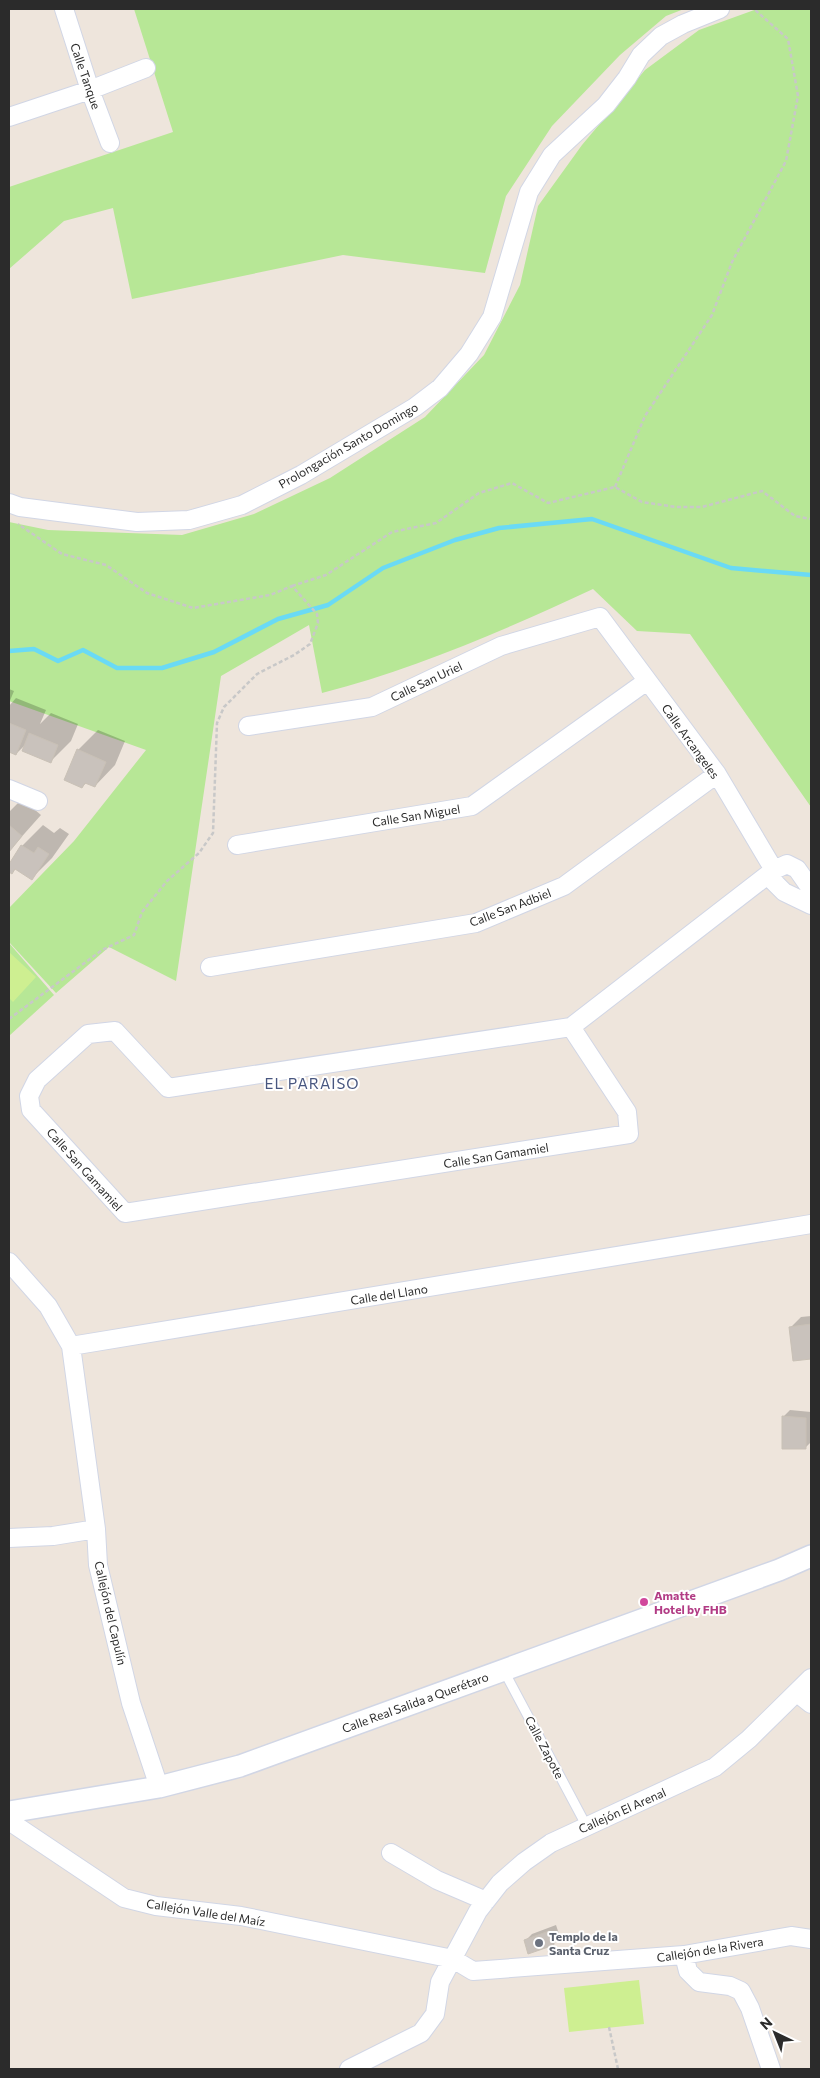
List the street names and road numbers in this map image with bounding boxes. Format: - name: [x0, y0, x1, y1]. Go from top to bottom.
- street label: Calle Tanque: [68, 41, 104, 111]
- street label: Prolongación Santo Domingo: [276, 399, 420, 491]
- street label: Calle San Uriel: [388, 658, 464, 704]
- street label: Calle Arcangeles: [659, 701, 723, 781]
- street label: Calle San Miguel: [371, 801, 461, 829]
- street label: Calle San Adbiel: [467, 885, 553, 929]
- street label: Calle San Gamamiel: [44, 1125, 126, 1213]
- street label: Calle San Gamamiel: [442, 1140, 550, 1170]
- street label: Calle del Llano: [349, 1281, 429, 1307]
- street label: Callejón del Capulín: [92, 1560, 130, 1666]
- street label: Calle Real Salida a Querétaro: [340, 1669, 490, 1735]
- street label: Calle Zapote: [523, 1713, 567, 1781]
- street label: Callejón El Arenal: [576, 1784, 668, 1836]
- street label: Callejón Valle del Maíz: [146, 1896, 267, 1928]
- street label: Callejón de la Rivera: [656, 1934, 764, 1964]

